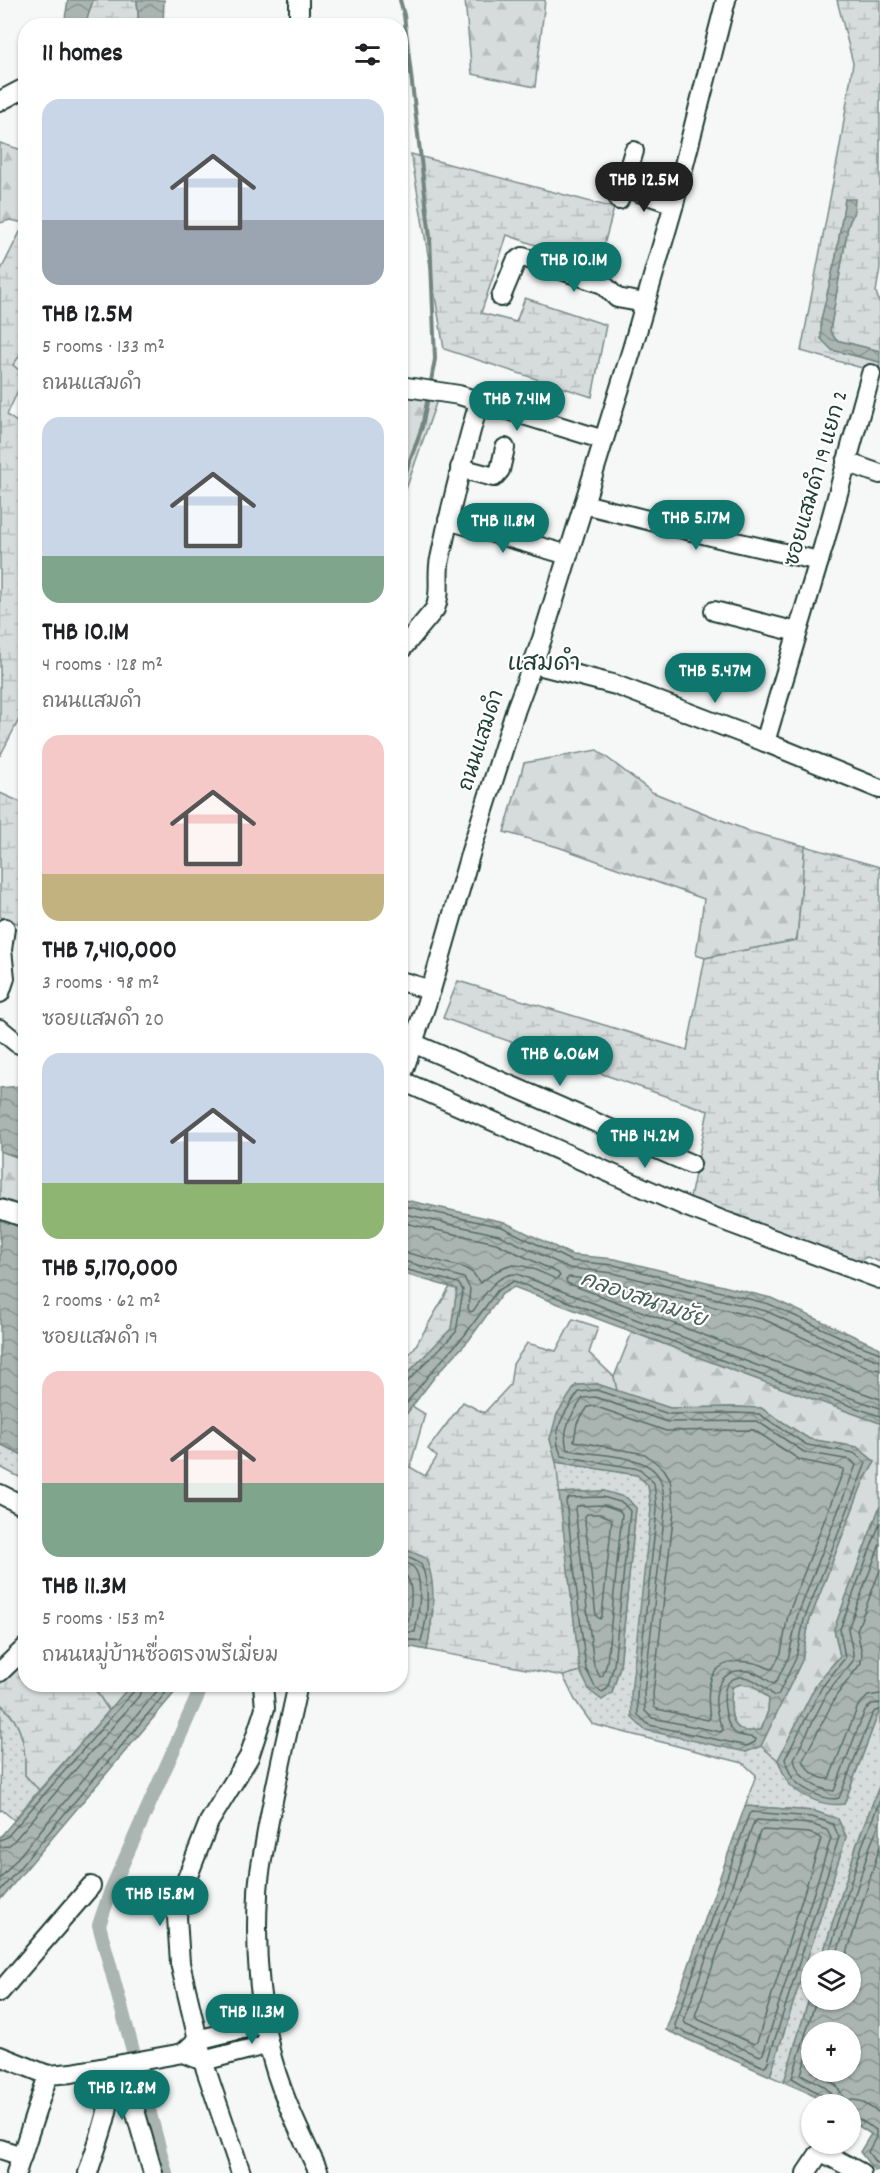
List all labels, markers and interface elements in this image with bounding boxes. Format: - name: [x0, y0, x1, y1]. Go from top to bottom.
- text: 11 homes: [42, 36, 123, 73]
- icon: filters: [351, 38, 384, 71]
- icon: home: [159, 138, 267, 246]
- pin: THB 12.5M: [575, 162, 713, 213]
- text: THB 12.5M: [609, 167, 679, 195]
- pin: THB 10.1M: [505, 242, 643, 293]
- text: THB 10.1M: [541, 247, 608, 275]
- text: THB 12.5M: [42, 297, 133, 334]
- text: 5 rooms · 133 m²: [42, 334, 165, 362]
- text: ถนนแสมดำ: [42, 371, 142, 399]
- pin: THB 7.41M: [448, 381, 586, 432]
- text: THB 7.41M: [483, 386, 551, 414]
- street label: ซอยแสมดำ 19 แยก 2: [778, 387, 857, 570]
- icon: home: [159, 456, 267, 564]
- pin: THB 5.17M: [627, 500, 765, 551]
- pin: THB 11.8M: [434, 503, 572, 554]
- text: THB 5.17M: [662, 505, 730, 533]
- text: THB 11.8M: [471, 508, 535, 536]
- text: THB 10.1M: [42, 615, 129, 652]
- district label: แสมดำ: [508, 646, 580, 682]
- text: 4 rooms · 128 m²: [42, 652, 163, 680]
- pin: THB 5.47M: [646, 653, 784, 704]
- text: THB 5.47M: [679, 658, 751, 686]
- street label: ถนนแสมดำ: [452, 686, 513, 795]
- text: ถนนแสมดำ: [42, 689, 142, 717]
- icon: home: [159, 774, 267, 882]
- text: THB 7,410,000: [42, 933, 177, 970]
- text: 3 rooms · 98 m²: [42, 970, 159, 998]
- text: ซอยแสมดำ 20: [42, 1007, 164, 1035]
- pin: THB 6.06M: [491, 1036, 629, 1087]
- text: THB 6.06M: [521, 1041, 599, 1069]
- icon: home: [159, 1092, 267, 1200]
- pin: THB 14.2M: [576, 1118, 714, 1169]
- text: THB 14.2M: [611, 1123, 679, 1151]
- text: THB 5,170,000: [42, 1251, 178, 1288]
- water label: คลองสนามชัย: [576, 1265, 712, 1338]
- text: 2 rooms · 62 m²: [42, 1288, 161, 1316]
- text: ซอยแสมดำ 19: [42, 1325, 158, 1353]
- icon: home: [159, 1410, 267, 1518]
- text: THB 11.3M: [42, 1569, 126, 1606]
- text: 5 rooms · 153 m²: [42, 1606, 165, 1634]
- text: ถนนหมู่บ้านซื่อตรงพรีเมี่ยม: [42, 1643, 278, 1671]
- pin: THB 15.8M: [91, 1876, 229, 1927]
- text: THB 15.8M: [126, 1881, 195, 1909]
- map controls: [801, 1950, 861, 2154]
- button: layers: [801, 1950, 861, 2010]
- pin: THB 11.3M: [183, 1994, 321, 2045]
- text: THB 11.3M: [220, 1999, 284, 2027]
- button: +: [801, 2022, 861, 2082]
- pin: THB 12.8M: [53, 2070, 191, 2121]
- text: THB 12.8M: [88, 2075, 156, 2103]
- button: −: [801, 2094, 861, 2154]

